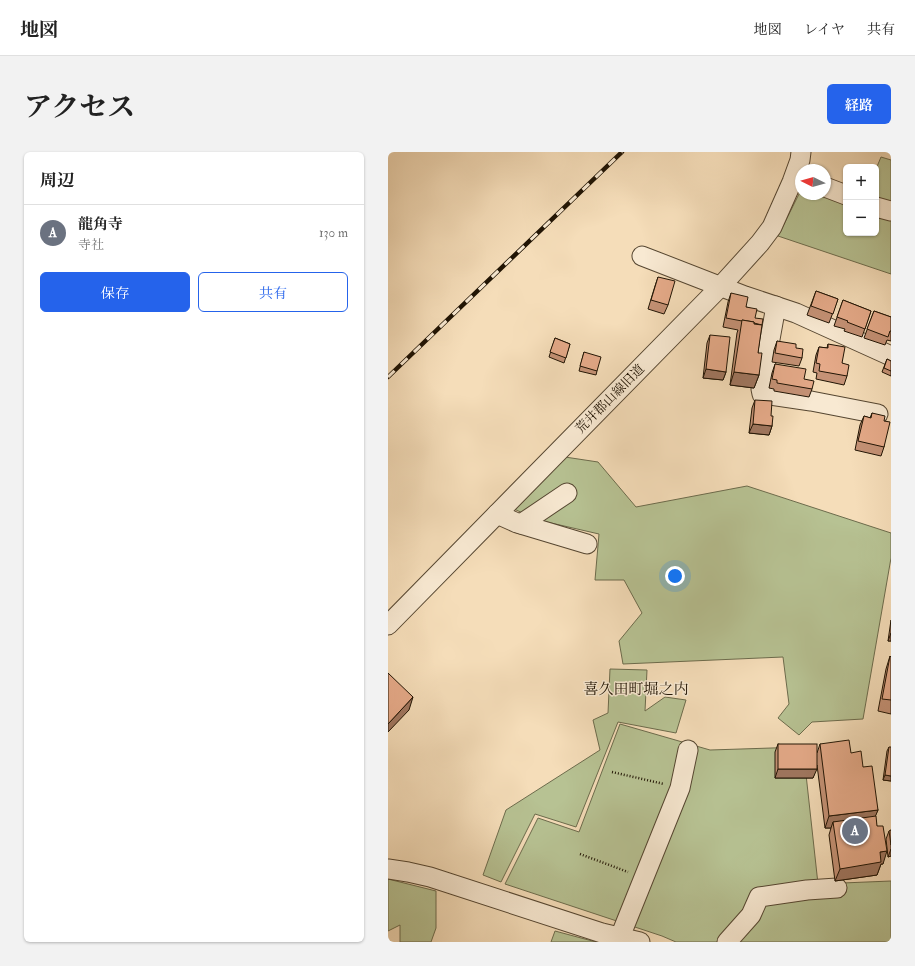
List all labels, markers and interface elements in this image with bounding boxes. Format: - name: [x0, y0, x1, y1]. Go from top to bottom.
- text: 地図: [20, 18, 58, 42]
- text: 地図: [754, 21, 782, 38]
- text: レイヤ: [804, 21, 845, 38]
- text: 共有: [867, 21, 895, 38]
- button: 経路: [827, 84, 891, 124]
- text: アクセス: [24, 90, 135, 125]
- north arrow: [795, 164, 831, 200]
- map controls: [843, 164, 879, 236]
- button: +: [843, 164, 879, 200]
- text: 周辺: [40, 170, 74, 191]
- button: −: [843, 200, 879, 236]
- text: 龍角寺: [78, 215, 123, 234]
- text: A: [49, 225, 57, 241]
- text: 130 m: [319, 225, 348, 241]
- text: 寺社: [78, 237, 104, 253]
- button: 保存: [40, 272, 190, 312]
- button: 共有: [198, 272, 348, 312]
- street label: 荒井郡山線旧道: [572, 361, 648, 437]
- your location: [665, 566, 685, 586]
- district label: 喜久田町堀之内: [583, 680, 689, 699]
- pin: A: [842, 816, 868, 846]

